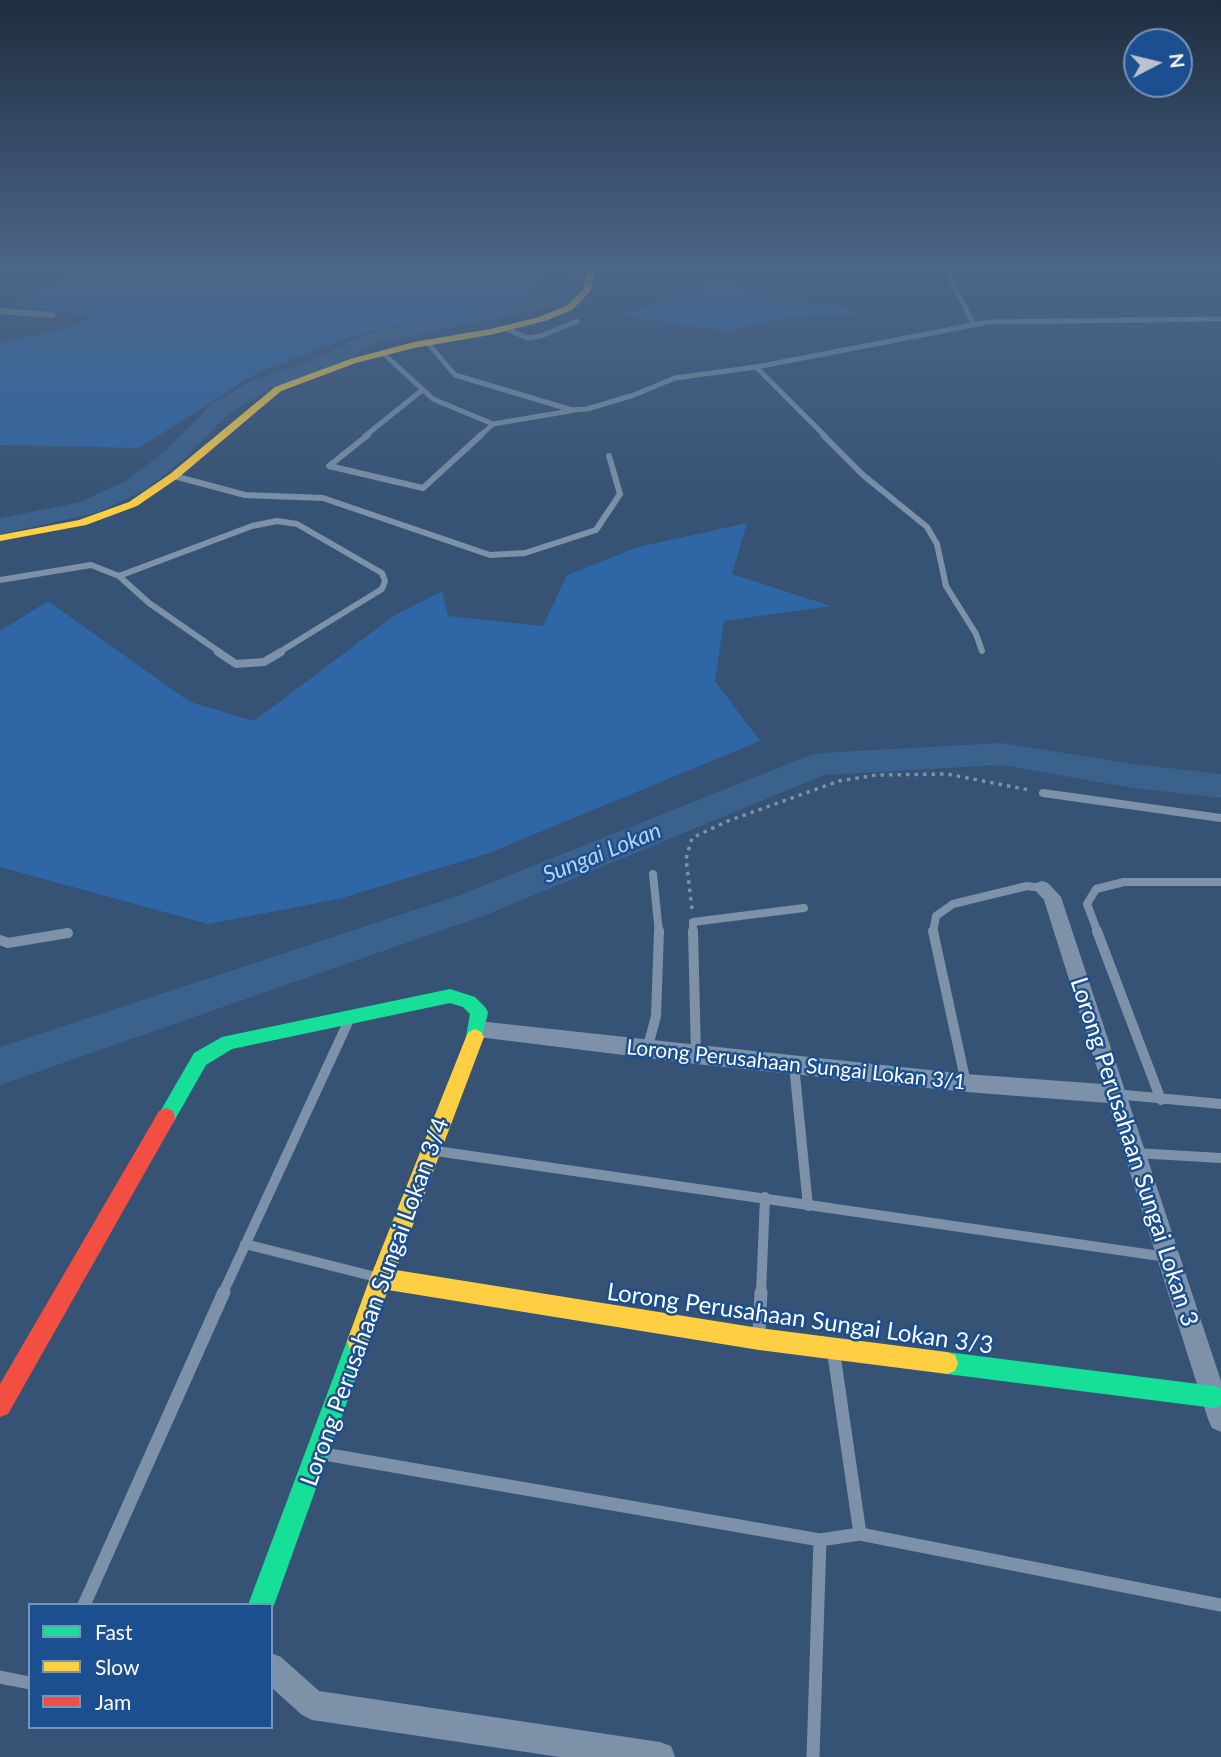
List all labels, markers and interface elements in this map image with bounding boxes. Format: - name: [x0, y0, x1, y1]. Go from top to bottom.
- north arrow: [1123, 28, 1193, 98]
- text: N: [1165, 52, 1190, 69]
- water label: Sungai Lokan: [539, 817, 665, 889]
- street label: Lorong Perusahaan Sungai Lokan 3: [1064, 974, 1204, 1330]
- street label: Lorong Perusahaan Sungai Lokan 3/1: [625, 1035, 967, 1095]
- street label: Lorong Perusahaan Sungai Lokan 3/4: [295, 1114, 455, 1490]
- street label: Lorong Perusahaan Sungai Lokan 3/3: [605, 1278, 995, 1360]
- legend: [28, 1603, 273, 1729]
- text: Fast: [95, 1619, 132, 1644]
- text: Slow: [95, 1654, 139, 1679]
- text: Jam: [95, 1689, 131, 1714]

